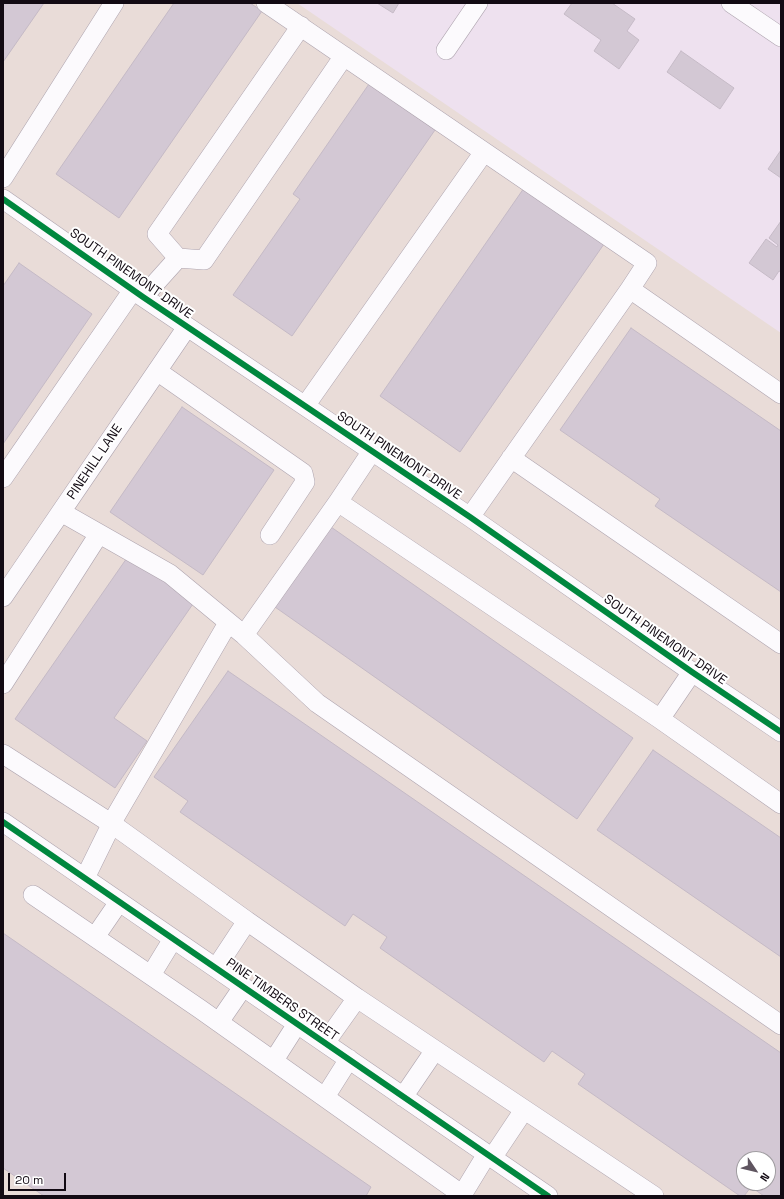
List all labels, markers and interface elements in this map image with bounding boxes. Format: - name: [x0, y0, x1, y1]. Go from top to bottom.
- street label: SOUTH PINEMONT DRIVE: [66, 226, 196, 322]
- street label: SOUTH PINEMONT DRIVE: [334, 409, 464, 503]
- street label: PINEHILL LANE: [64, 421, 126, 503]
- street label: SOUTH PINEMONT DRIVE: [600, 592, 730, 688]
- street label: PINE TIMBERS STREET: [223, 955, 341, 1045]
- north arrow: [736, 1151, 776, 1191]
- scale bar: [10, 1165, 68, 1191]
- text: N: [757, 1170, 773, 1184]
- text: 20 m: [15, 1172, 43, 1188]

